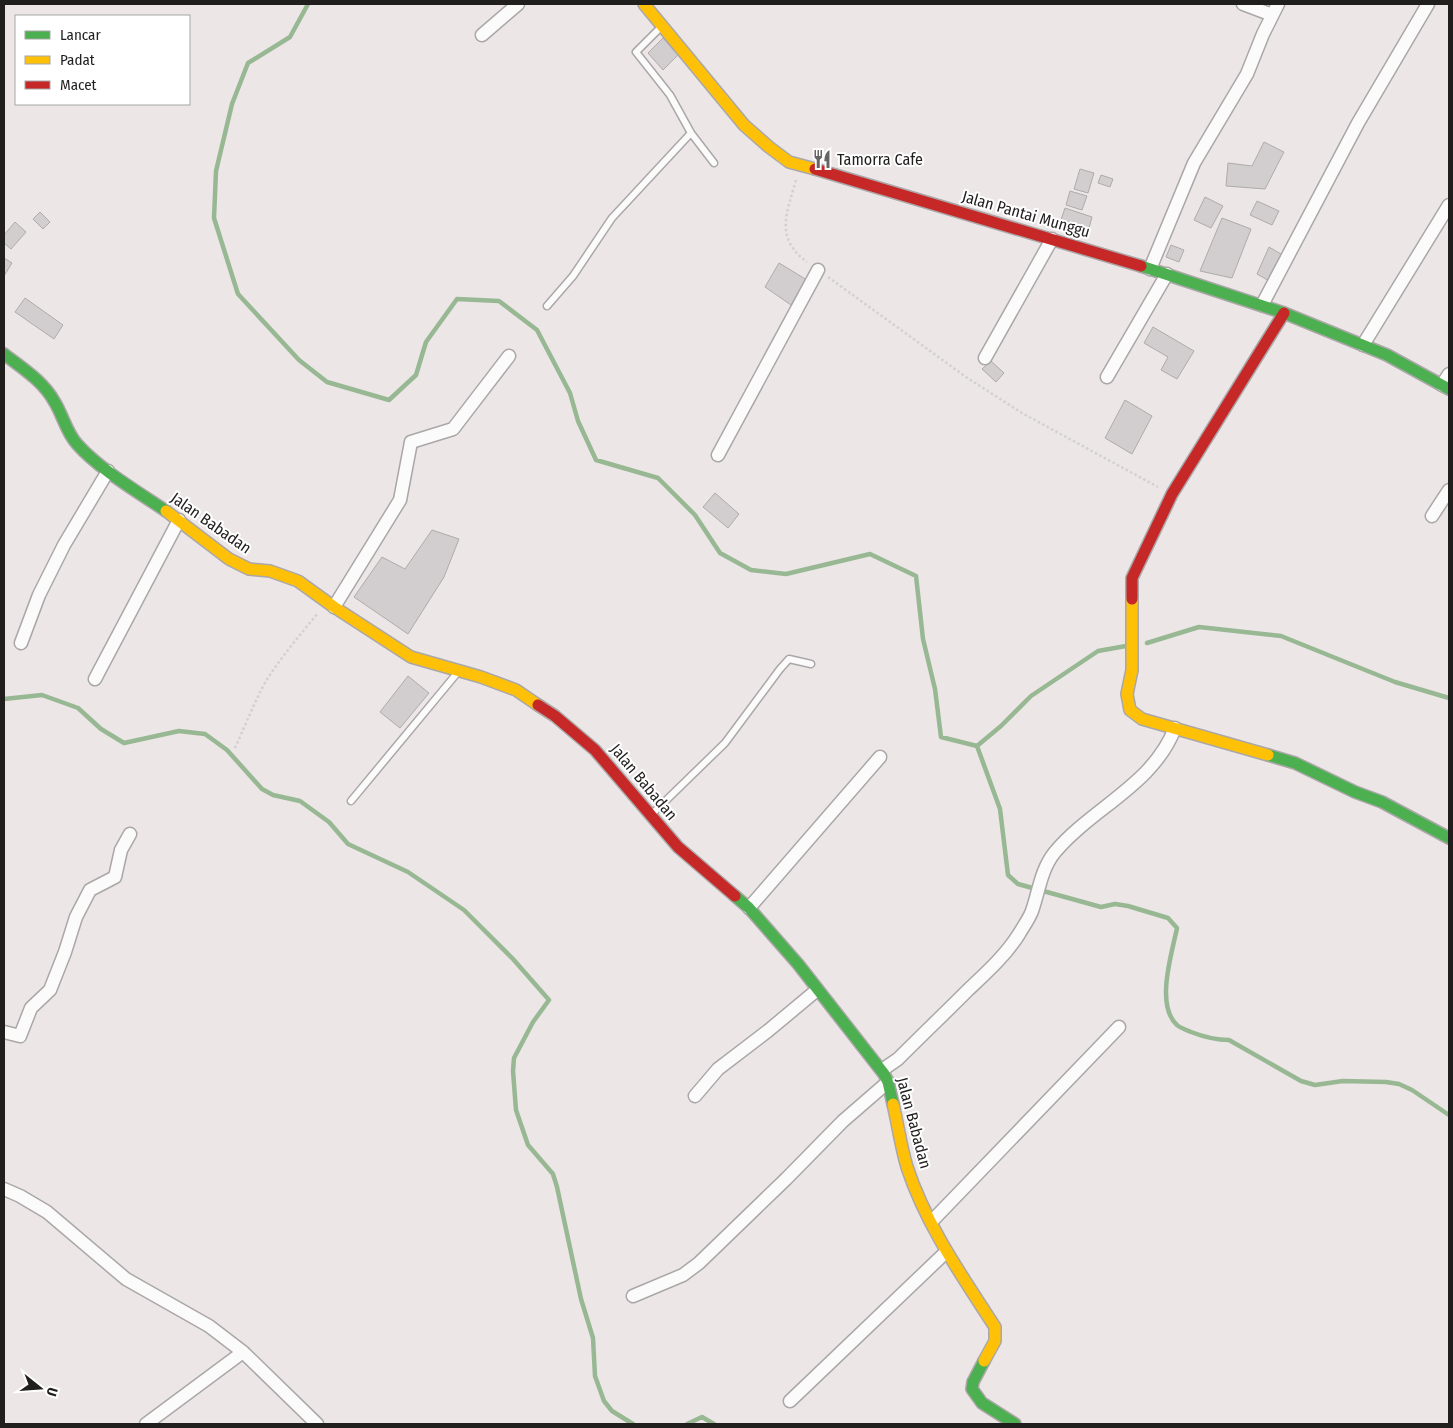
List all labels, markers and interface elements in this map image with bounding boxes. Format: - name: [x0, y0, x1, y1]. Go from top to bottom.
- legend: [15, 15, 190, 105]
- text: Lancar: [60, 26, 101, 44]
- text: Padat: [60, 51, 95, 69]
- text: Macet: [60, 76, 97, 94]
- restaurant icon: Tamorra Cafe: [811, 148, 833, 170]
- place label: Tamorra Cafe: [837, 150, 923, 169]
- street label: Jalan Pantai Munggu: [960, 187, 1092, 241]
- street label: Jalan Babadan: [167, 488, 255, 558]
- street label: Jalan Babadan: [607, 740, 681, 824]
- street label: Jalan Babadan: [893, 1075, 935, 1171]
- north arrow: [15, 1363, 65, 1413]
- text: U: [43, 1385, 61, 1398]

